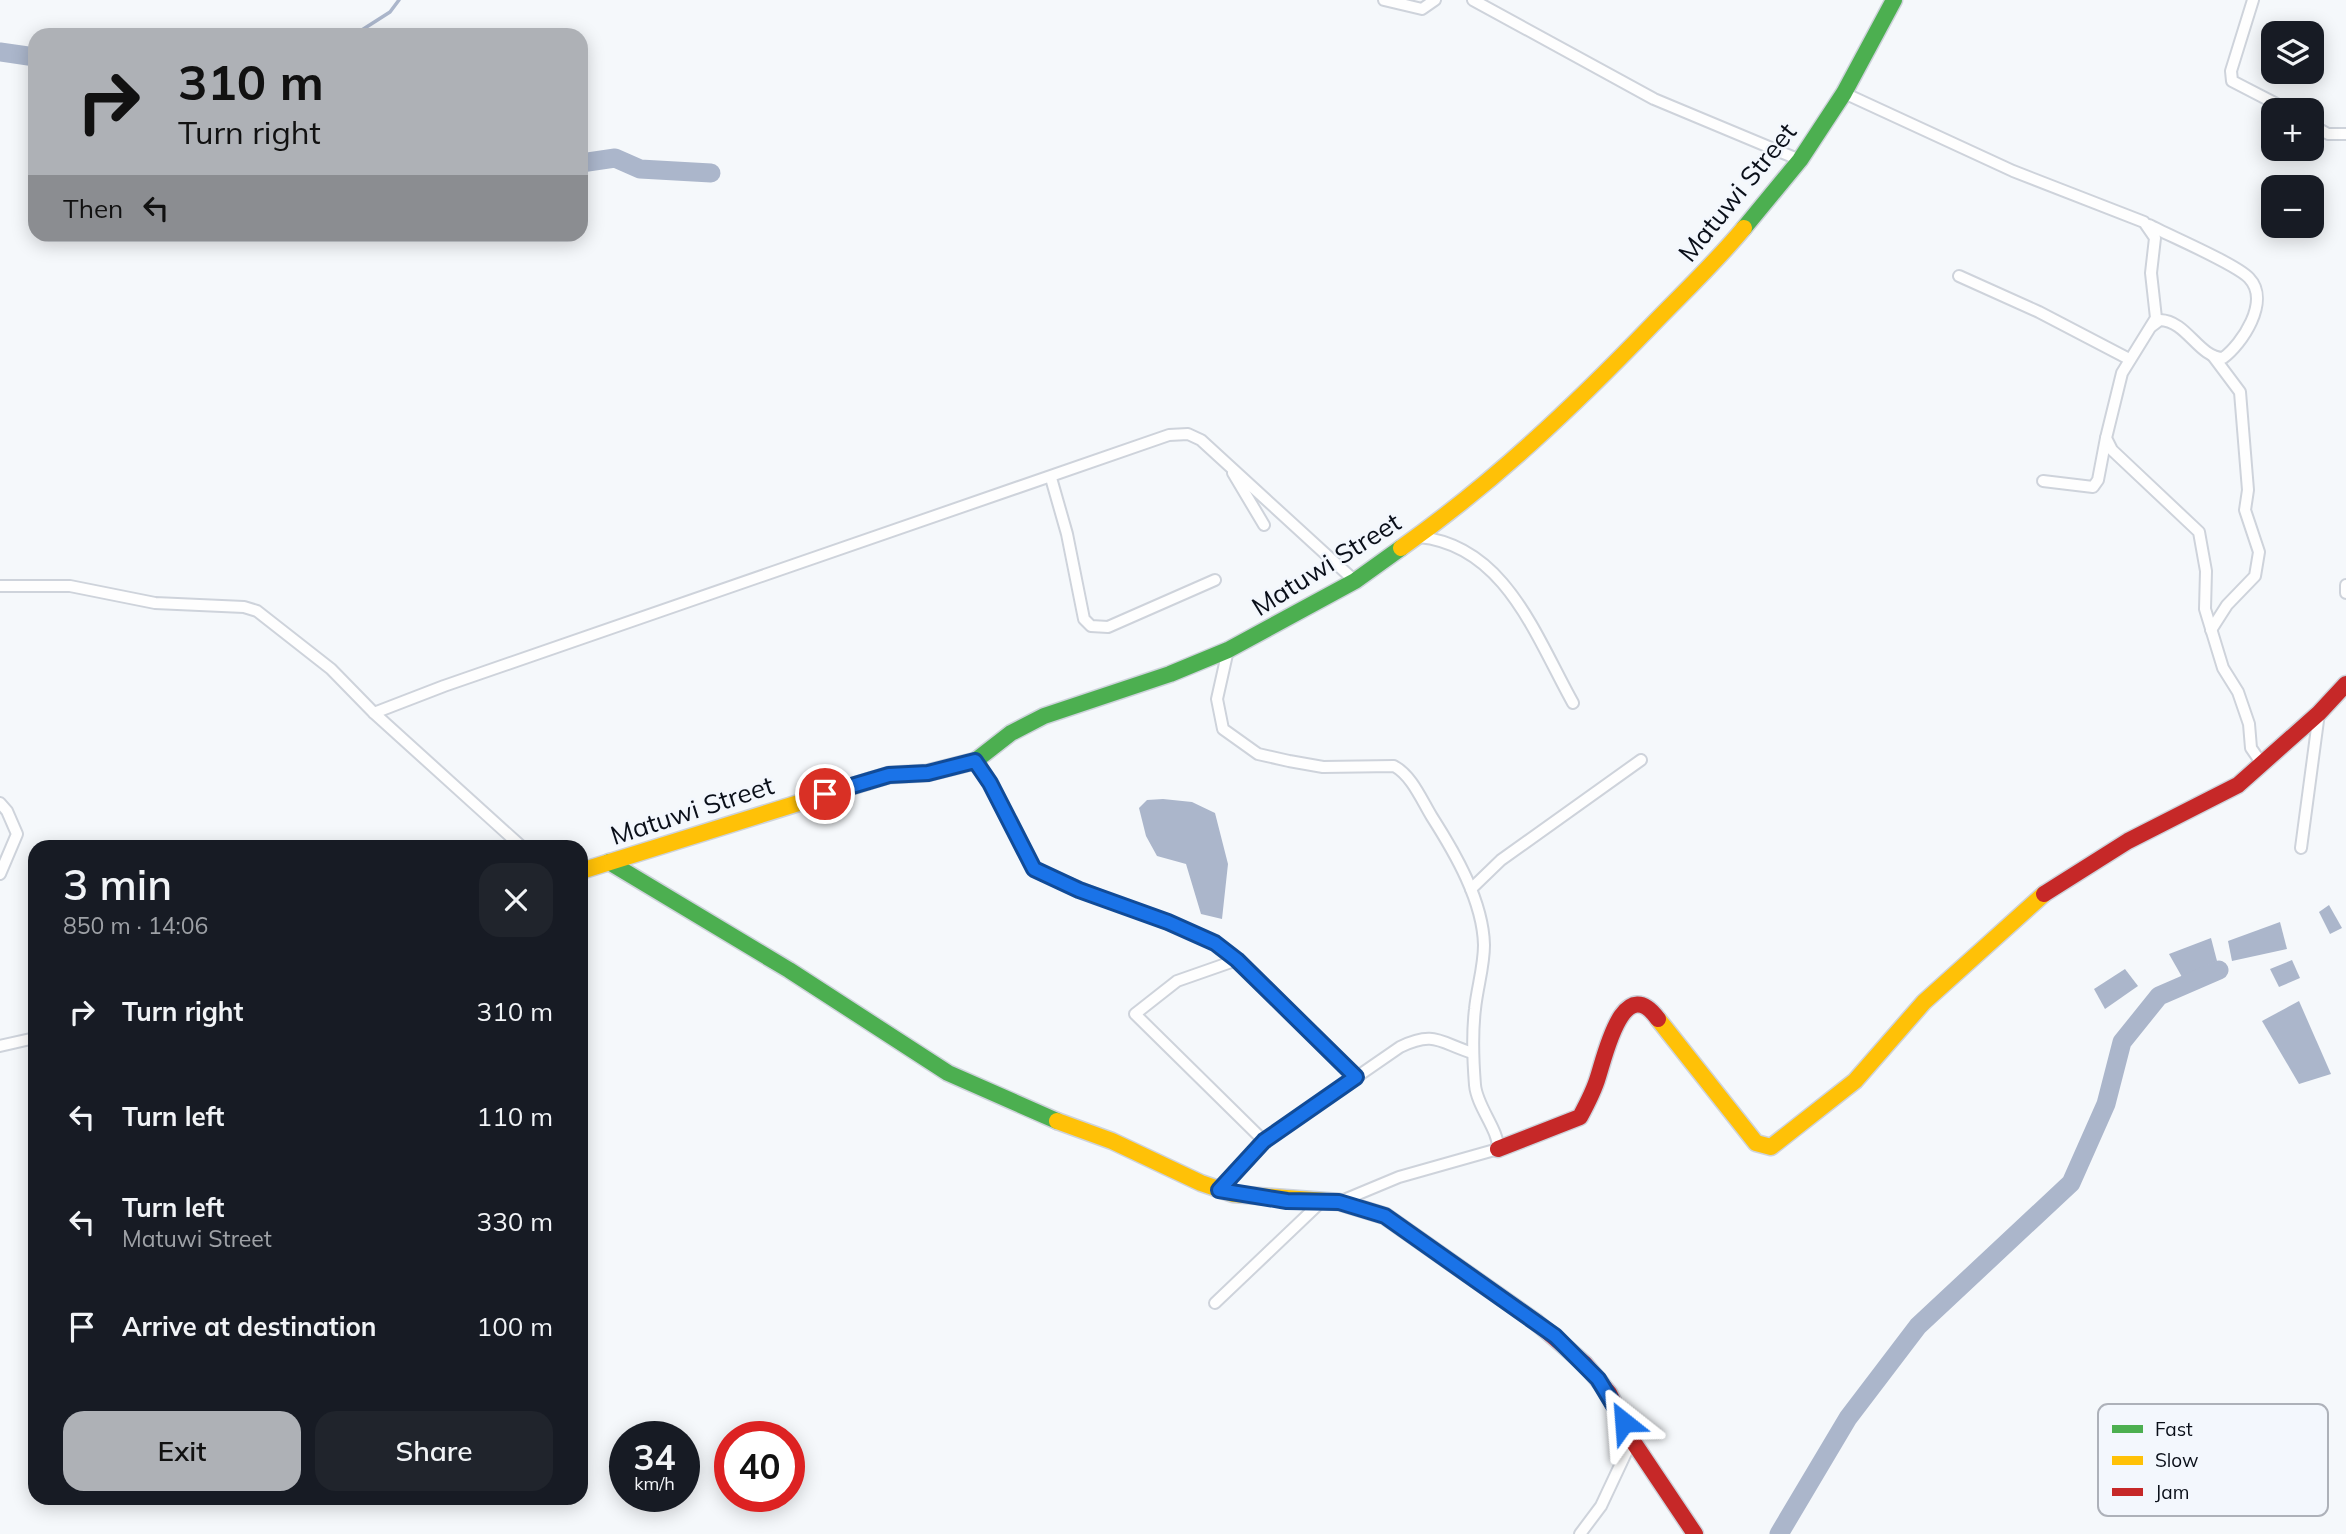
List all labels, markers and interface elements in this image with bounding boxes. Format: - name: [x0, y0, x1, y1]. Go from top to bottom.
- map controls: [2261, 21, 2324, 238]
- button: layers: [2261, 21, 2324, 84]
- text: 310 m: [178, 51, 324, 112]
- icon: right: [63, 56, 154, 147]
- button: +: [2261, 98, 2324, 161]
- text: Turn right: [178, 112, 321, 152]
- street label: Matuwi Street: [1671, 116, 1803, 268]
- button: −: [2261, 175, 2324, 238]
- icon: left: [137, 189, 175, 227]
- text: Then: [63, 192, 123, 225]
- street label: Matuwi Street: [1245, 505, 1407, 623]
- pin: [795, 764, 855, 824]
- street label: Matuwi Street: [606, 768, 778, 852]
- icon: arrive: [806, 775, 844, 813]
- text: 3 min: [63, 858, 172, 911]
- button: close: [479, 863, 553, 937]
- text: 850 m · 14:06: [63, 911, 208, 940]
- icon: right: [63, 993, 101, 1031]
- text: Turn right: [122, 995, 243, 1028]
- text: 310 m: [477, 995, 553, 1028]
- icon: left: [63, 1098, 101, 1136]
- text: Turn left: [122, 1100, 224, 1133]
- text: 110 m: [477, 1100, 553, 1133]
- text: Turn left: [122, 1191, 224, 1224]
- icon: left: [63, 1203, 101, 1241]
- text: 330 m: [477, 1205, 553, 1238]
- text: Matuwi Street: [122, 1224, 272, 1253]
- icon: arrive: [63, 1308, 101, 1346]
- text: Arrive at destination: [122, 1310, 377, 1343]
- text: 100 m: [477, 1310, 553, 1343]
- position arrow: [1587, 1385, 1661, 1459]
- legend: [2098, 1404, 2328, 1516]
- button: Exit: [63, 1411, 301, 1491]
- button: Share: [315, 1411, 553, 1491]
- text: Fast: [2155, 1417, 2193, 1441]
- speed limit sign: 40: [714, 1421, 805, 1512]
- text: 34: [633, 1435, 676, 1479]
- text: Slow: [2155, 1448, 2199, 1472]
- text: km/h: [634, 1472, 675, 1495]
- text: Jam: [2155, 1480, 2189, 1504]

